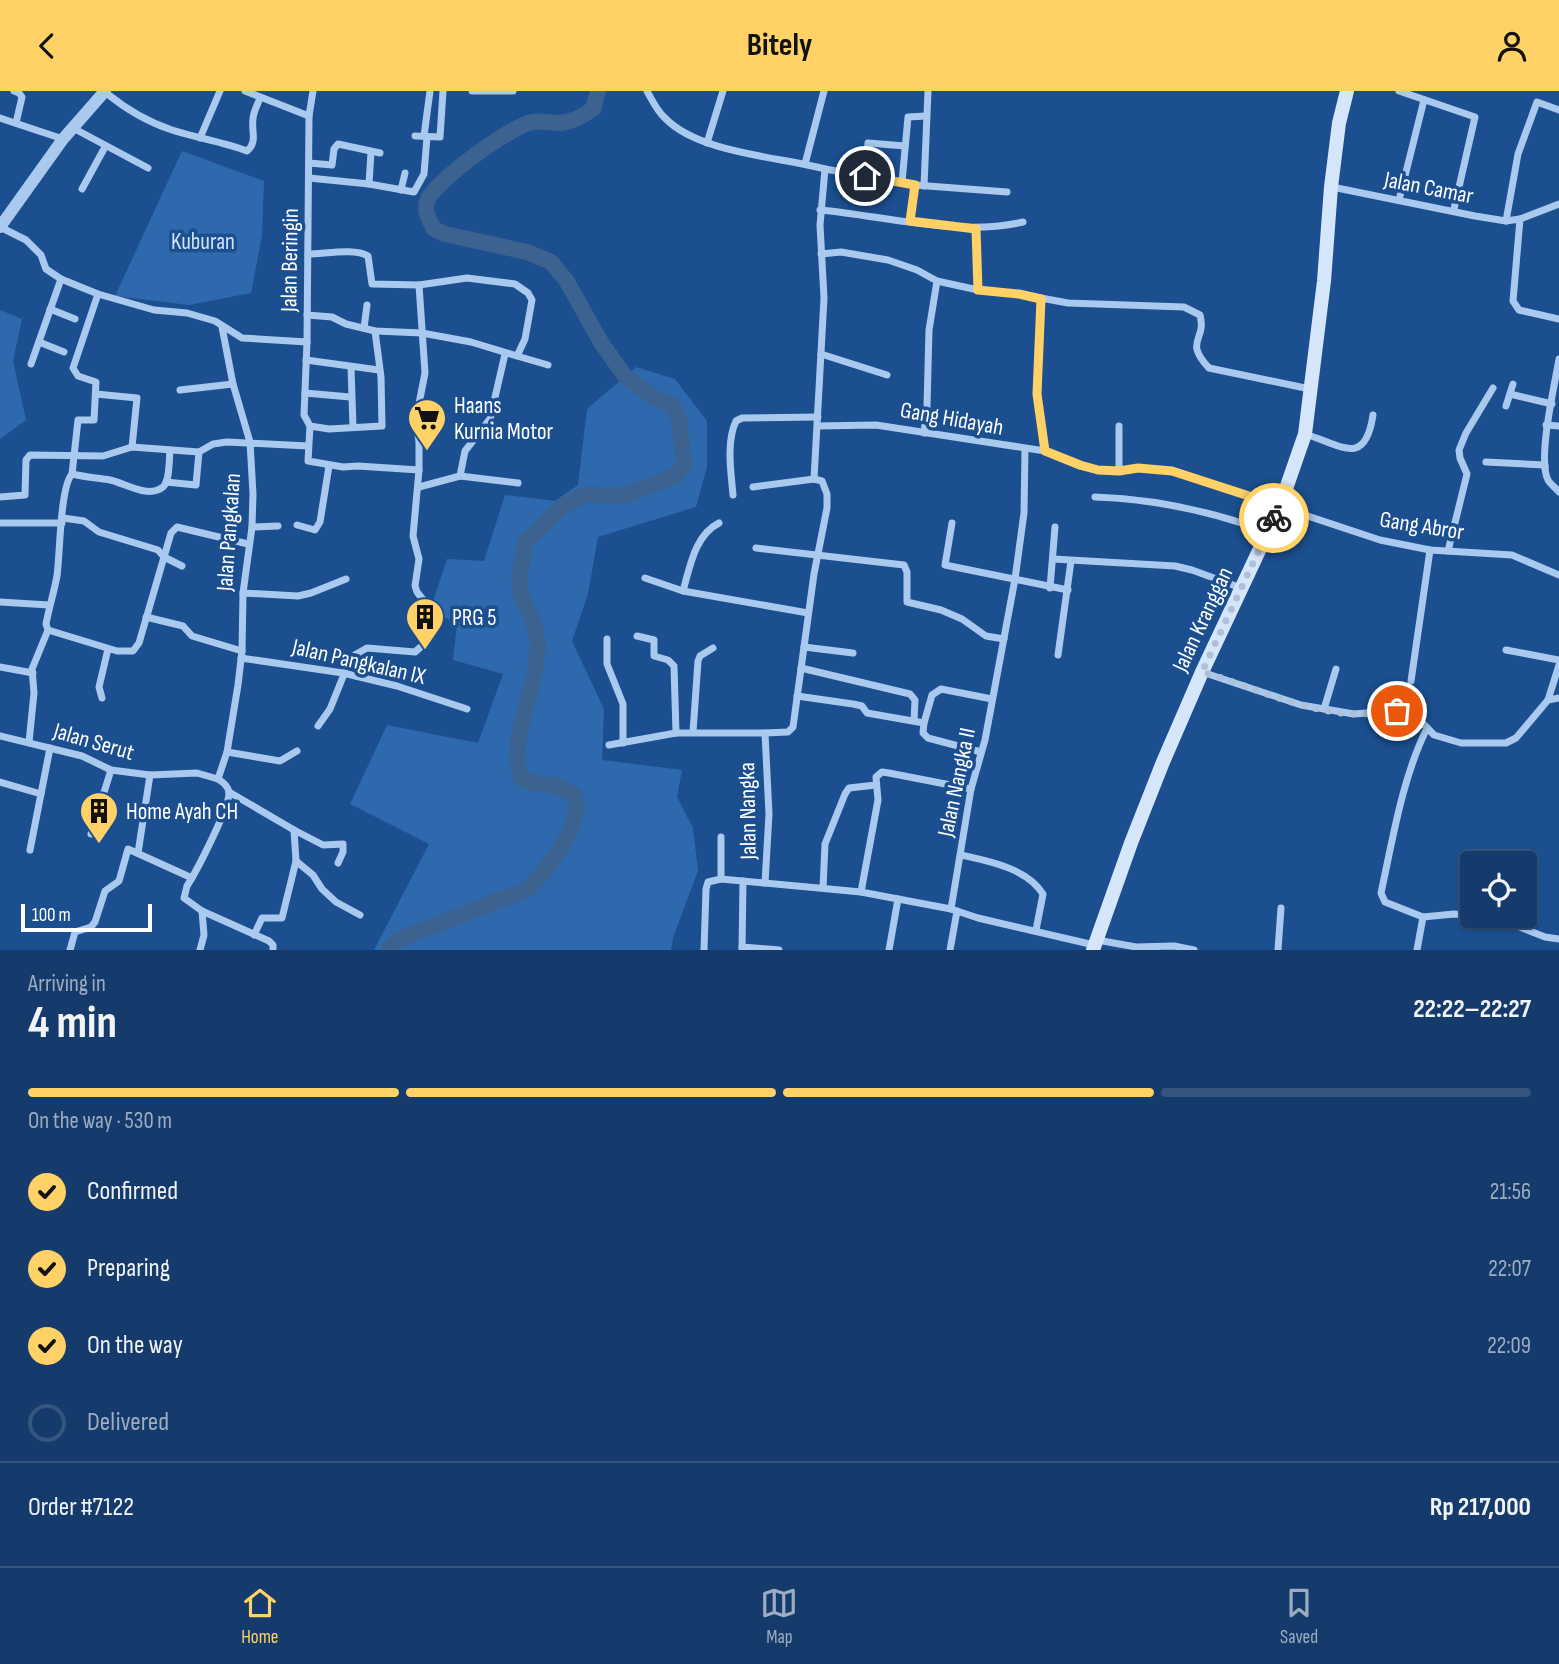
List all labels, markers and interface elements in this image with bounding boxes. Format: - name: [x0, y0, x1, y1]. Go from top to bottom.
- text: Bitely: [747, 26, 812, 65]
- icon: back: [28, 27, 66, 65]
- icon: person: [1493, 27, 1531, 65]
- pin: [835, 146, 895, 206]
- icon: home: [846, 157, 884, 195]
- street label: Jalan Camar: [1381, 165, 1476, 210]
- street label: Jalan Beringin: [275, 208, 305, 313]
- park label: Kuburan: [171, 228, 235, 256]
- place label: Haans Kurnia Motor: [454, 392, 554, 446]
- street label: Gang Hidayah: [898, 396, 1006, 442]
- supermarket icon: Haans Kurnia Motor: [406, 397, 448, 452]
- street label: Jalan Pangkalan: [211, 472, 247, 593]
- courier: [1239, 483, 1309, 553]
- icon: bike: [1255, 499, 1293, 537]
- street label: Gang Abror: [1378, 506, 1466, 547]
- street label: Jalan Kranggan: [1166, 563, 1239, 677]
- building icon: PRG 5: [404, 596, 446, 651]
- place label: PRG 5: [452, 604, 497, 632]
- street label: Jalan Pangkalan IX: [288, 633, 429, 691]
- pin: [1367, 681, 1427, 741]
- icon: bag: [1378, 692, 1416, 730]
- street label: Jalan Serut: [49, 717, 137, 767]
- street label: Jalan Nangka II: [932, 725, 982, 840]
- street label: Jalan Nangka: [733, 762, 763, 861]
- building icon: Home Ayah CH: [78, 790, 120, 845]
- place label: Home Ayah CH: [126, 798, 238, 826]
- map controls: [1460, 851, 1537, 928]
- button: locate: [1460, 851, 1537, 928]
- scale bar: [21, 901, 152, 933]
- text: 100 m: [32, 904, 71, 927]
- text: Arriving in: [28, 970, 106, 998]
- text: 22:22–22:27: [1413, 994, 1531, 1025]
- text: 4 min: [28, 996, 117, 1051]
- text: On the way · 530 m: [28, 1107, 172, 1135]
- icon: check: [28, 1173, 66, 1211]
- text: Confirmed: [87, 1176, 178, 1207]
- text: 21:56: [1490, 1178, 1531, 1206]
- icon: check: [28, 1250, 66, 1288]
- text: Preparing: [87, 1253, 170, 1284]
- text: 22:07: [1488, 1255, 1531, 1283]
- icon: check: [28, 1327, 66, 1365]
- text: On the way: [87, 1330, 183, 1361]
- text: 22:09: [1487, 1332, 1531, 1360]
- text: Delivered: [87, 1407, 169, 1438]
- text: Order #7122: [28, 1492, 134, 1523]
- text: Rp 217,000: [1430, 1492, 1531, 1523]
- tab: Home: [241, 1584, 279, 1649]
- tab: Map: [760, 1584, 798, 1649]
- tab: Saved: [1280, 1584, 1318, 1649]

